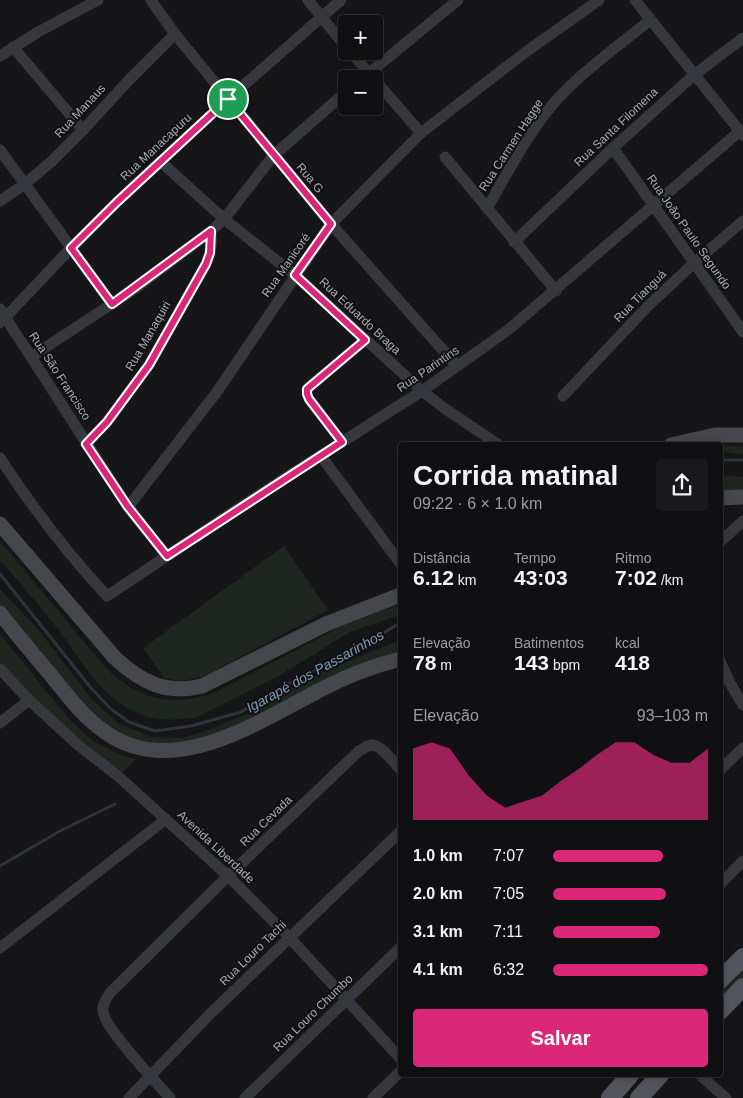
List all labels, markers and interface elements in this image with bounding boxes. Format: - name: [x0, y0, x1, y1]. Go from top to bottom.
- map controls: [338, 15, 383, 115]
- button: +: [338, 15, 383, 60]
- button: −: [338, 70, 383, 115]
- pin: [207, 78, 249, 120]
- street label: Rua Manaus: [52, 81, 108, 141]
- street label: Rua Santa Filomena: [571, 84, 661, 169]
- icon: arrive: [214, 85, 242, 113]
- street label: Rua Carmen Hagge: [476, 96, 546, 194]
- street label: Rua Manacapuru: [118, 110, 194, 184]
- street label: Rua G: [293, 160, 327, 196]
- street label: Rua João Paulo Segundo: [644, 172, 734, 292]
- street label: Rua Manicoré: [259, 230, 313, 300]
- street label: Rua Tianguá: [611, 267, 669, 325]
- street label: Rua Eduardo Braga: [316, 275, 404, 358]
- street label: Rua Manaquiri: [122, 299, 174, 373]
- street label: Rua São Francisco: [26, 329, 94, 423]
- street label: Rua Parintins: [394, 343, 462, 395]
- button: share: [656, 459, 708, 511]
- text: Corrida matinal: [413, 460, 618, 491]
- text: 09:22 · 6 × 1.0 km: [413, 495, 542, 512]
- text: Distância: [413, 550, 471, 566]
- text: Tempo: [514, 550, 556, 566]
- text: Ritmo: [615, 550, 652, 566]
- text: 6.12: [413, 566, 454, 589]
- text: 43:03: [514, 566, 568, 589]
- text: 7:02: [615, 566, 657, 589]
- text: km: [454, 572, 476, 588]
- text: /km: [657, 572, 683, 588]
- water label: Igarapé dos Passarinhos: [243, 626, 387, 716]
- text: Elevação: [413, 635, 471, 651]
- text: Batimentos: [514, 635, 584, 651]
- text: kcal: [615, 635, 640, 651]
- text: 78: [413, 651, 436, 674]
- text: 143: [514, 651, 549, 674]
- text: 418: [615, 651, 650, 674]
- text: m: [436, 657, 452, 673]
- text: bpm: [549, 657, 580, 673]
- text: Elevação: [413, 707, 479, 724]
- text: 93–103 m: [637, 707, 708, 724]
- street label: Rua Cevada: [237, 793, 295, 849]
- street label: Avenida Liberdade: [175, 808, 258, 886]
- text: 1.0 km: [413, 847, 463, 864]
- text: 7:07: [493, 847, 524, 864]
- text: 2.0 km: [413, 885, 463, 902]
- text: 7:05: [493, 885, 524, 902]
- street label: Rua Louro Tachi: [217, 918, 289, 988]
- text: 3.1 km: [413, 923, 463, 940]
- text: 7:11: [493, 923, 523, 940]
- text: 4.1 km: [413, 961, 463, 978]
- text: 6:32: [493, 961, 524, 978]
- street label: Rua Louro Chumbo: [270, 971, 356, 1054]
- button: Salvar: [413, 1009, 708, 1067]

